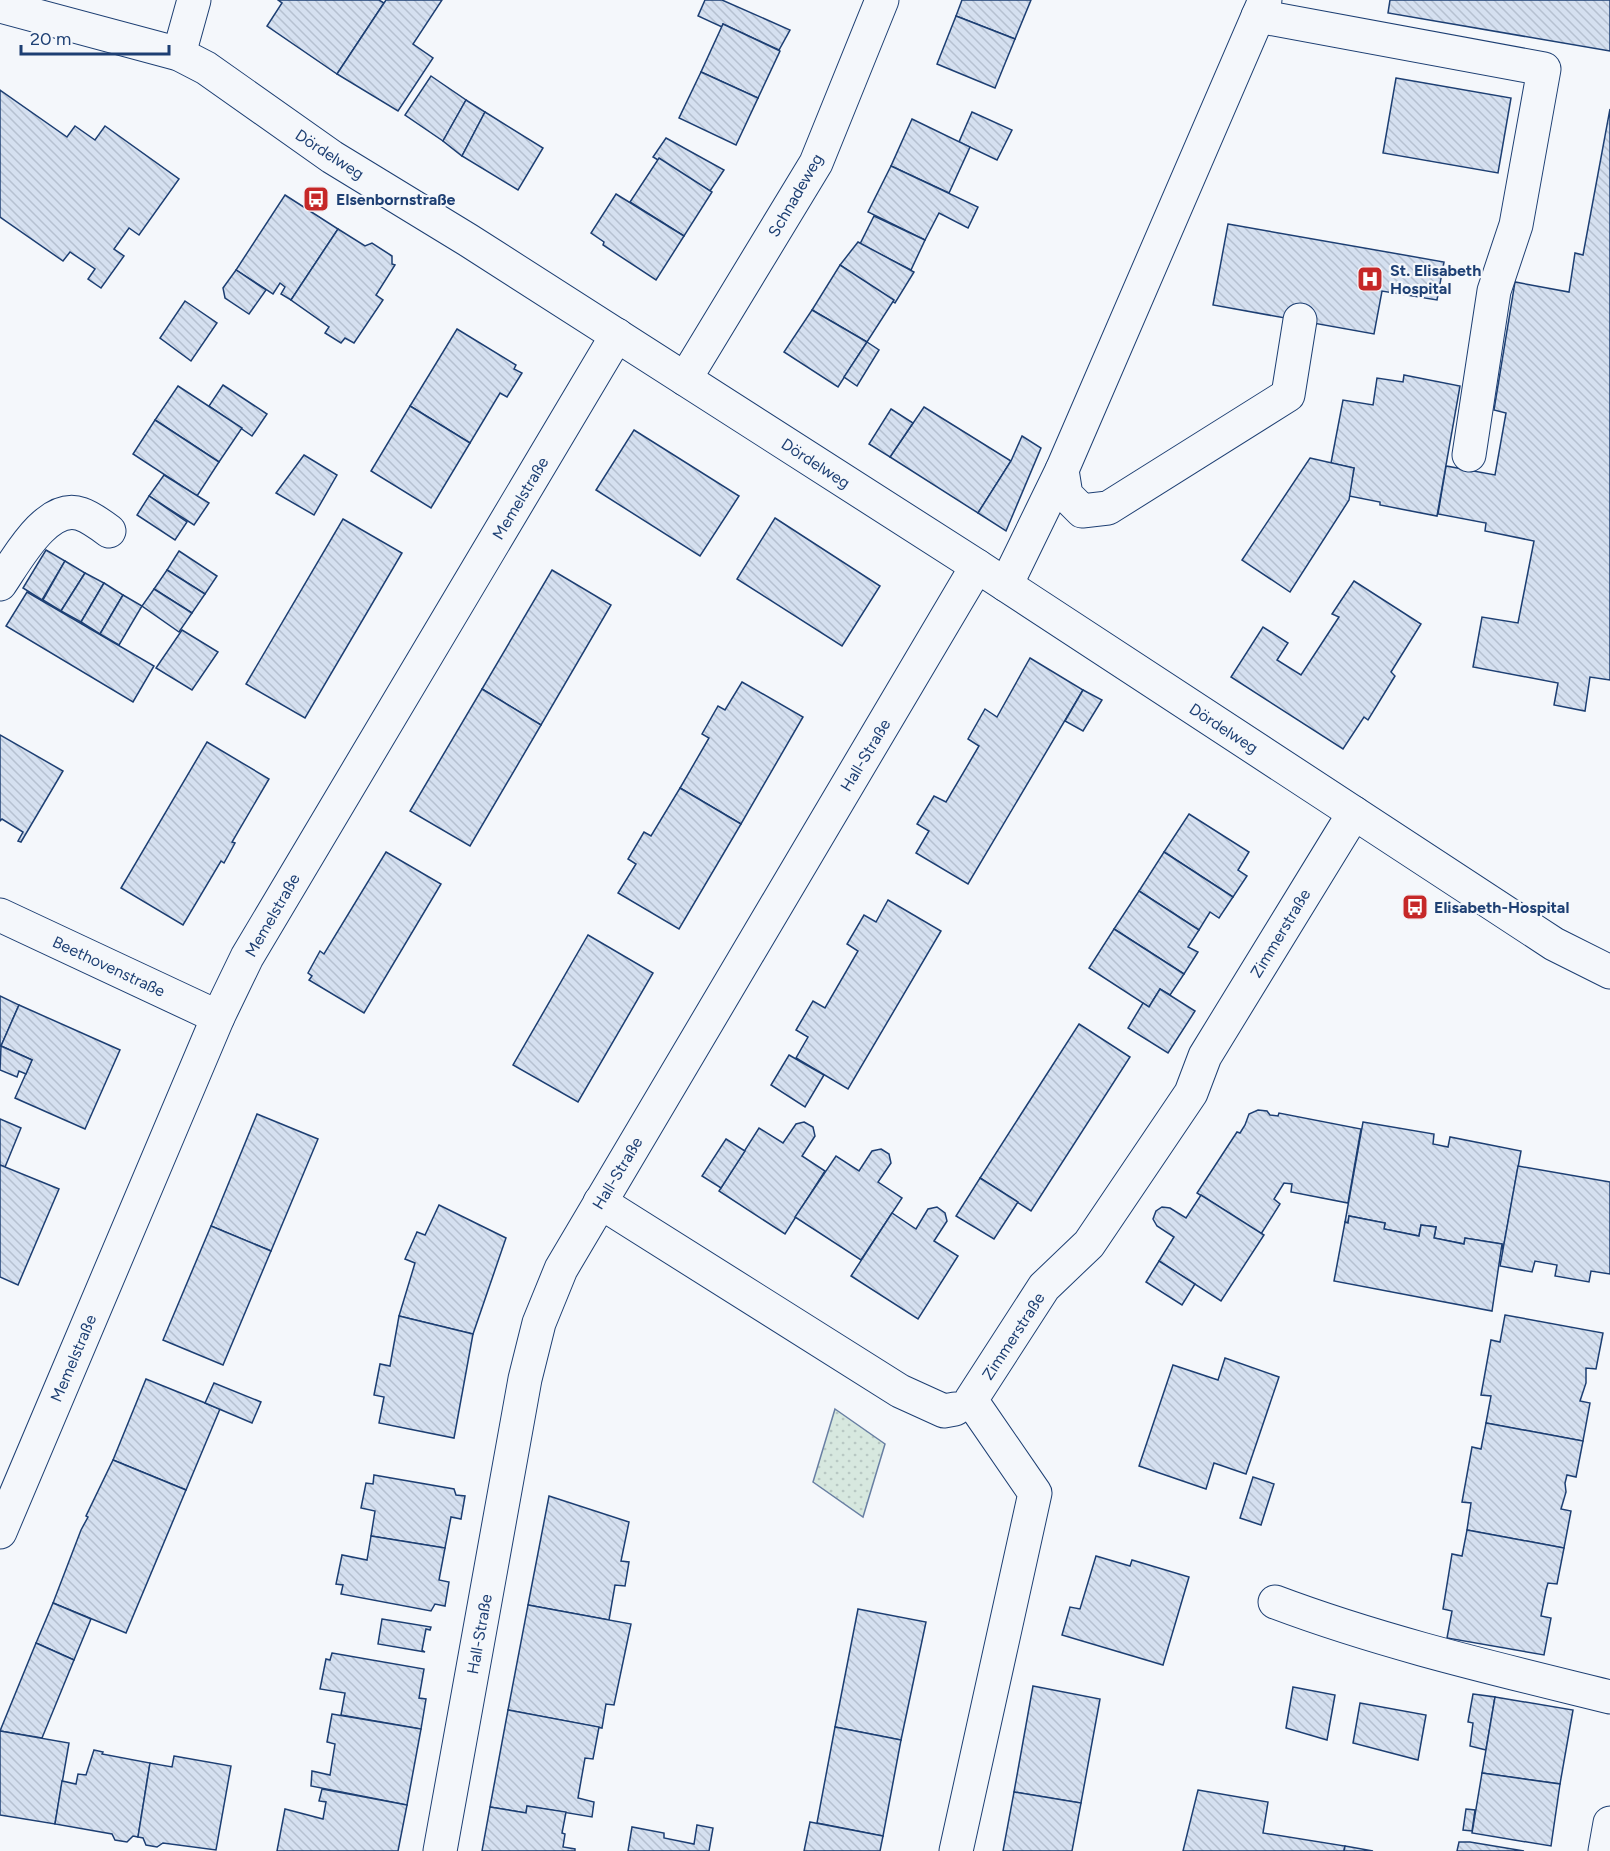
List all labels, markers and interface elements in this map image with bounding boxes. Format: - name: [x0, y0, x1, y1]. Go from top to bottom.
- scale bar: [21, 18, 170, 56]
- text: 20 m: [30, 28, 71, 50]
- street label: Dördelweg: [292, 125, 368, 184]
- street label: Schnadeweg: [764, 150, 827, 240]
- bus stop icon: Elsenbornstraße: [301, 184, 331, 214]
- place label: Elsenbornstraße: [336, 190, 456, 209]
- place label: St. Elisabeth Hospital: [1390, 261, 1481, 298]
- hospital icon: St. Elisabeth Hospital: [1355, 264, 1385, 294]
- street label: Dördelweg: [778, 434, 854, 493]
- street label: Memelstraße: [488, 453, 553, 543]
- street label: Dördelweg: [1186, 699, 1262, 758]
- street label: Hall-Straße: [836, 715, 895, 795]
- street label: Memelstraße: [241, 870, 304, 960]
- street label: Zimmerstraße: [1246, 885, 1315, 981]
- bus stop icon: Elisabeth-Hospital: [1400, 892, 1430, 922]
- place label: Elisabeth-Hospital: [1434, 898, 1569, 917]
- street label: Beethovenstraße: [50, 932, 168, 1001]
- street label: Hall-Straße: [588, 1133, 647, 1213]
- street label: Zimmerstraße: [978, 1289, 1049, 1383]
- street label: Memelstraße: [47, 1311, 100, 1405]
- street label: Hall-Straße: [463, 1592, 496, 1676]

